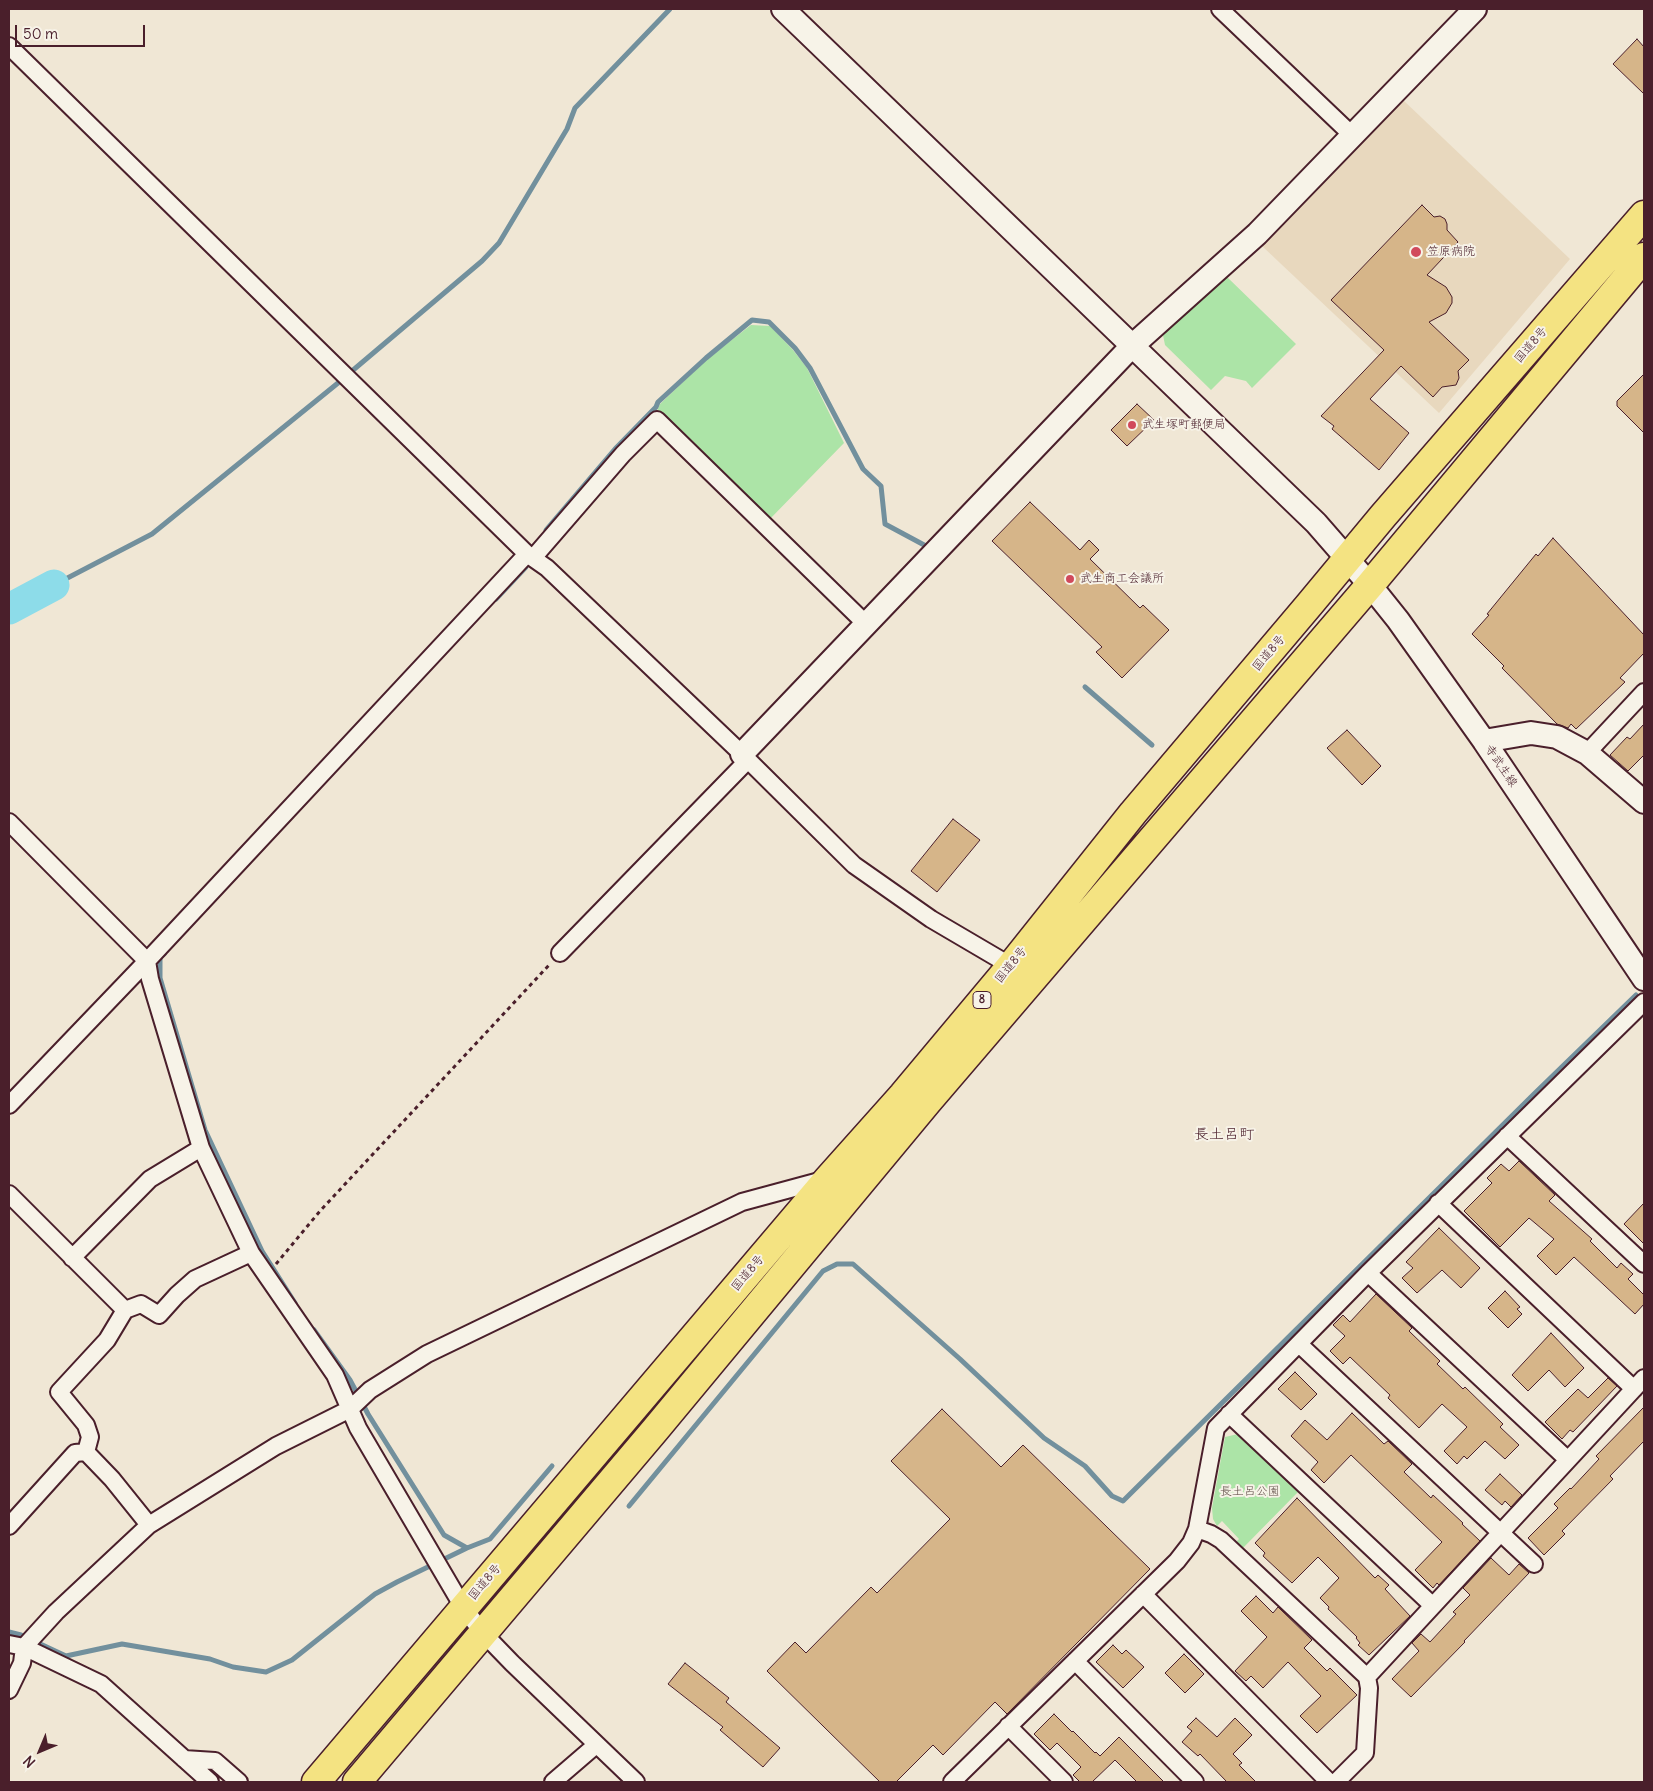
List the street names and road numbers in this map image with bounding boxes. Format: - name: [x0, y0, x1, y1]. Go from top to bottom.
- street label: 国道8号: [1511, 324, 1551, 366]
- street label: 国道8号: [1250, 632, 1288, 674]
- street label: 寺武生線: [1482, 742, 1520, 790]
- street label: 国道8号: [992, 944, 1030, 986]
- road number: 8: [973, 992, 991, 1008]
- street label: 国道8号: [729, 1252, 767, 1294]
- street label: 国道8号: [466, 1561, 504, 1603]

